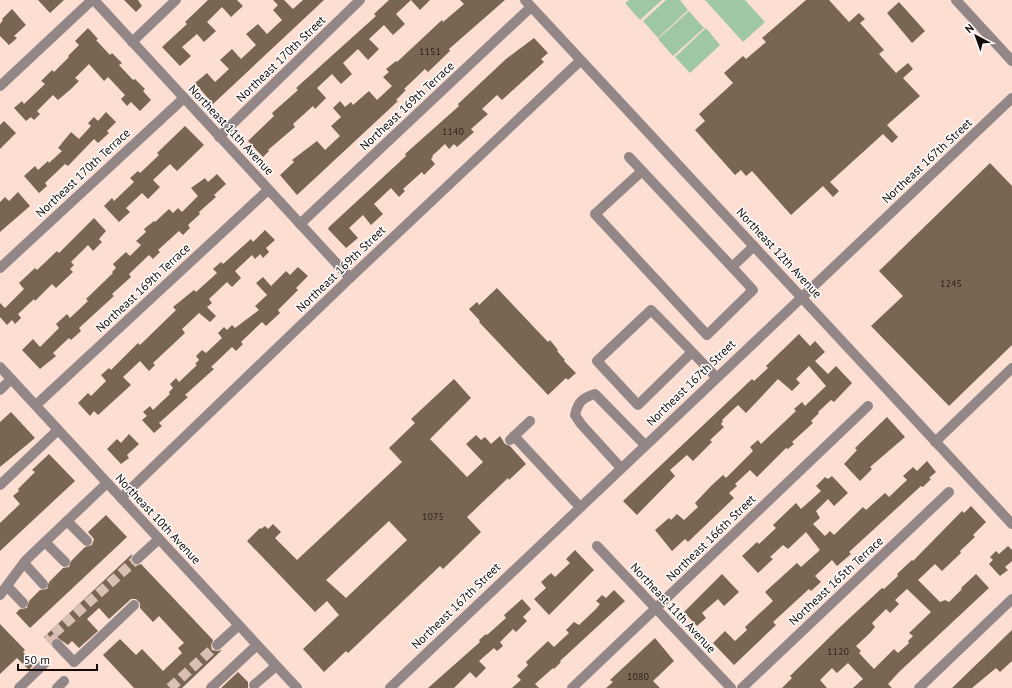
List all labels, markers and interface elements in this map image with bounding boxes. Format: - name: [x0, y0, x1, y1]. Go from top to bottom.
- street label: Northeast 170th Street: [233, 12, 328, 105]
- north arrow: [956, 16, 996, 56]
- text: N: [962, 21, 977, 36]
- house number: 1151: [419, 45, 441, 58]
- street label: Northeast 169th Terrace: [356, 58, 457, 153]
- street label: Northeast 11th Avenue: [186, 81, 277, 178]
- street label: Northeast 167th Street: [878, 115, 975, 206]
- street label: Northeast 170th Terrace: [32, 125, 133, 220]
- house number: 1140: [442, 125, 464, 138]
- street label: Northeast 12th Avenue: [734, 204, 825, 301]
- street label: Northeast 169th Street: [293, 222, 388, 315]
- street label: Northeast 169th Terrace: [92, 240, 193, 335]
- house number: 1245: [940, 277, 962, 290]
- street label: Northeast 167th Street: [643, 336, 738, 429]
- street label: Northeast 10th Avenue: [113, 470, 204, 567]
- street label: Northeast 166th Street: [663, 491, 758, 584]
- house number: 1075: [422, 510, 444, 523]
- street label: Northeast 165th Terrace: [785, 533, 886, 628]
- street label: Northeast 167th Street: [408, 559, 503, 652]
- street label: Northeast 11th Avenue: [628, 559, 719, 656]
- house number: 1120: [827, 645, 849, 658]
- scale bar: [18, 646, 97, 672]
- text: 50 m: [24, 652, 50, 667]
- house number: 1080: [627, 670, 649, 683]

